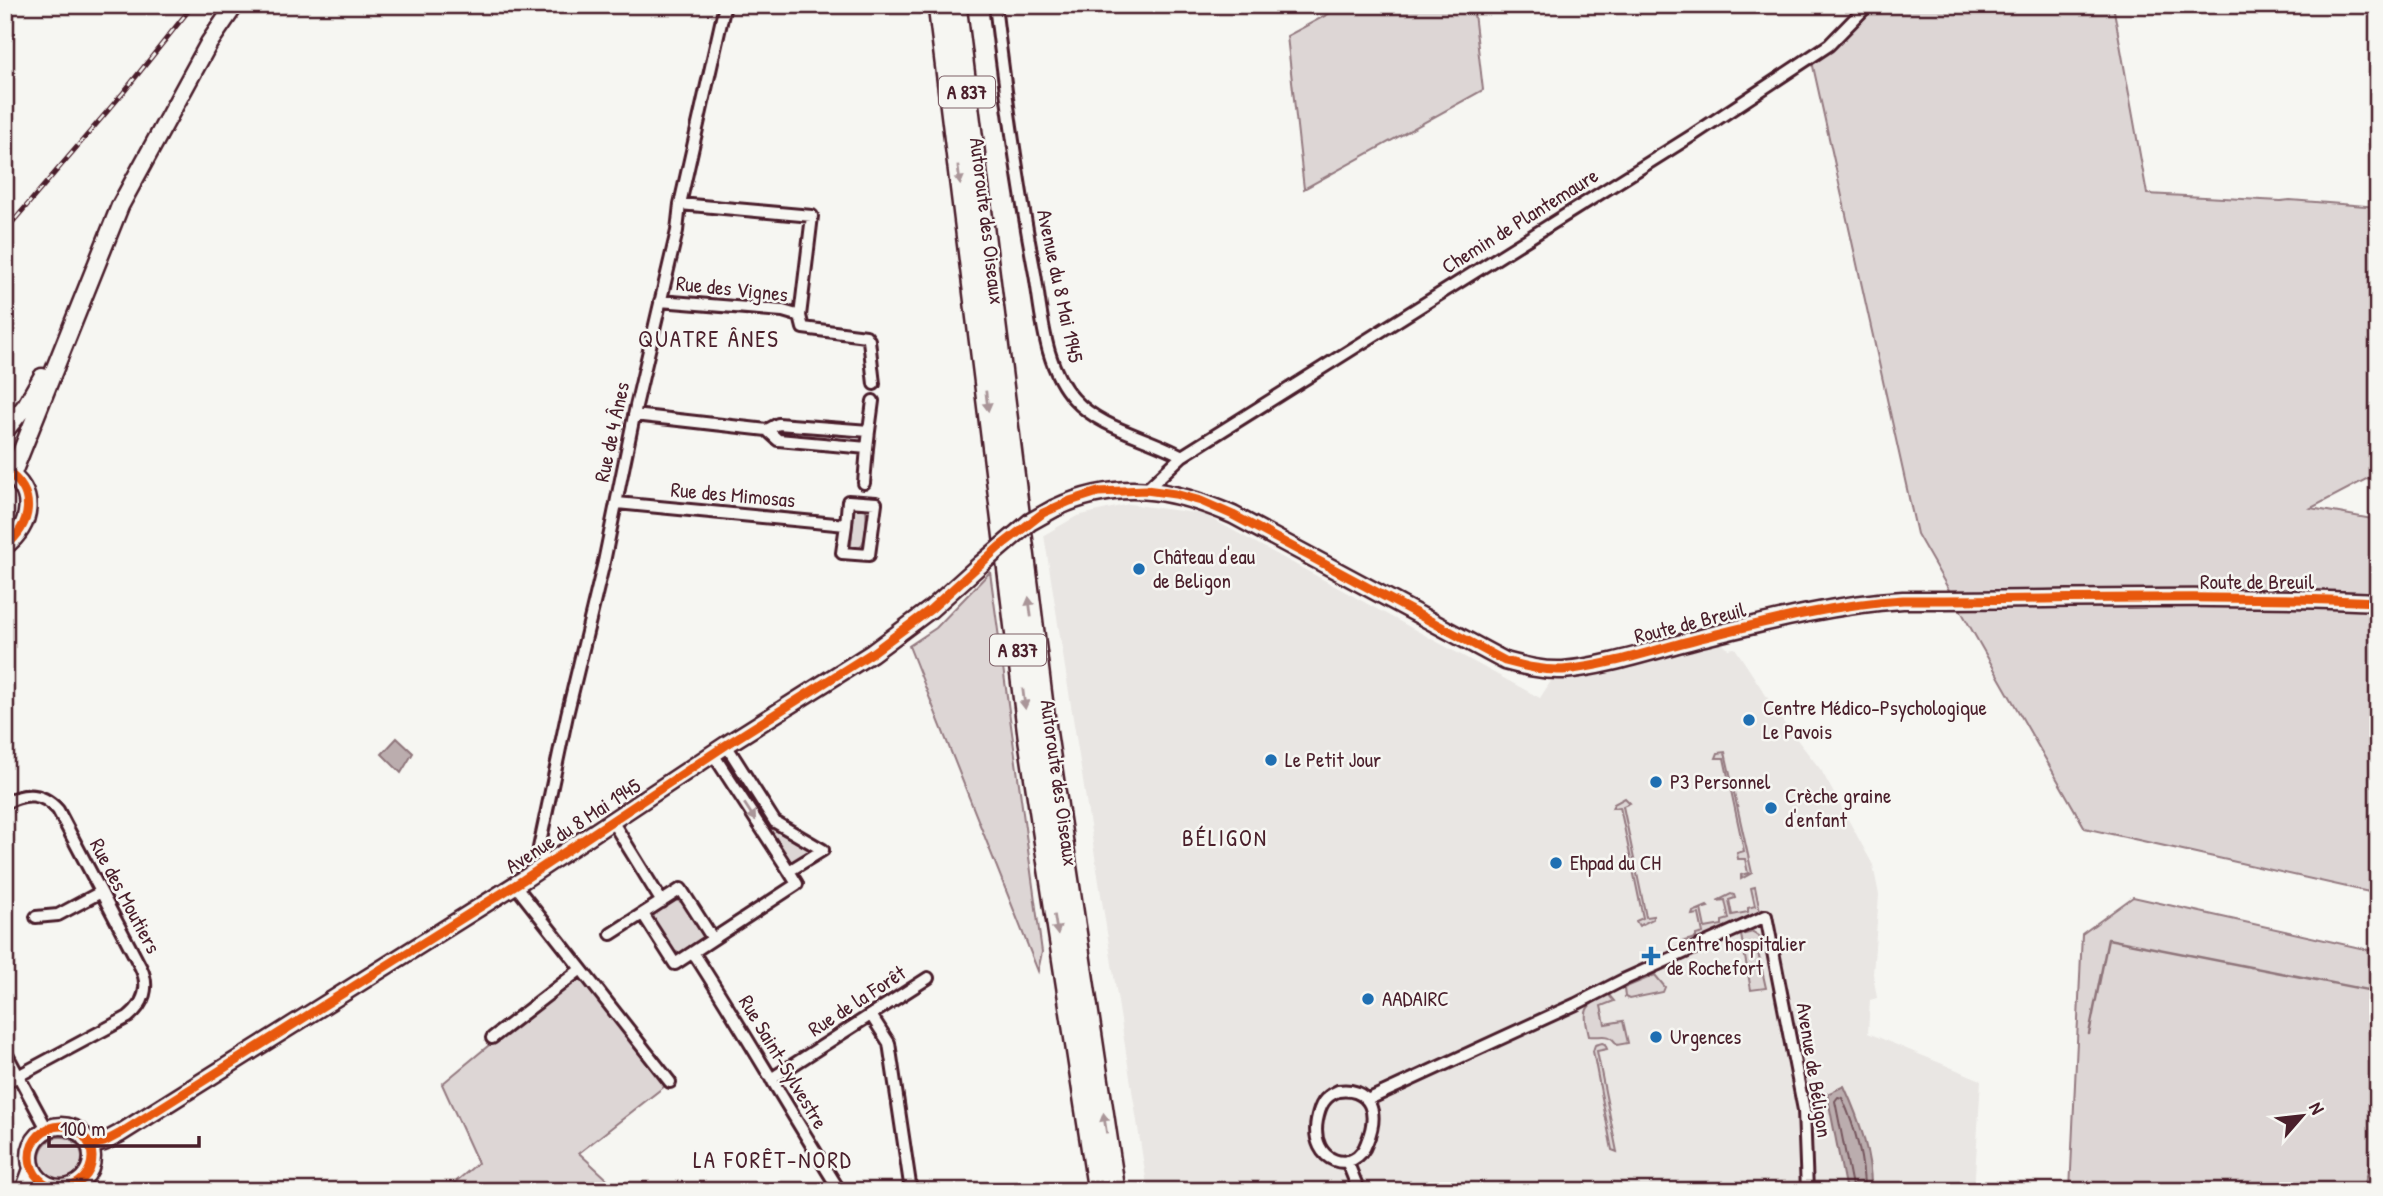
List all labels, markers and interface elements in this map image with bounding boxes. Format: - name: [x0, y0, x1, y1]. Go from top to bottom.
- road number: A 837: [939, 76, 995, 108]
- street label: Autoroute des Oiseaux: [963, 136, 1012, 306]
- street label: Chemin de Plantemaure: [1436, 161, 1604, 280]
- one-way arrow: [953, 164, 964, 186]
- street label: Avenue du 8 Mai 1945: [1030, 207, 1091, 365]
- street label: Rue des Vignes: [675, 268, 789, 309]
- district label: QUATRE ÂNES: [638, 323, 780, 354]
- street label: Rue de 4 Ânes: [587, 379, 636, 484]
- one-way arrow: [981, 390, 992, 412]
- street label: Rue des Mimosas: [670, 475, 797, 514]
- place label: Château d'eau de Beligon: [1153, 542, 1256, 595]
- marker: Château d'eau de Beligon: [1131, 561, 1147, 577]
- street label: Route de Breuil: [2200, 567, 2314, 596]
- street label: Route de Breuil: [1631, 595, 1749, 650]
- one-way arrow: [1025, 596, 1036, 618]
- road number: A 837: [990, 635, 1046, 666]
- one-way arrow: [1018, 689, 1029, 711]
- place label: Centre Médico-Psychologique Le Pavois: [1763, 693, 1987, 746]
- street label: Autoroute des Oiseaux: [1033, 698, 1086, 868]
- marker: Centre Médico-Psychologique Le Pavois: [1741, 712, 1757, 728]
- place label: Le Petit Jour: [1285, 745, 1381, 774]
- marker: Le Petit Jour: [1263, 752, 1279, 768]
- place label: P3 Personnel: [1670, 767, 1771, 796]
- street label: Avenue du 8 Mai 1945: [500, 771, 646, 880]
- marker: P3 Personnel: [1648, 774, 1664, 790]
- place label: Crèche graine d'enfant: [1785, 781, 1891, 834]
- marker: Crèche graine d'enfant: [1763, 800, 1779, 816]
- one-way arrow: [743, 802, 756, 821]
- district label: BÉLIGON: [1182, 822, 1268, 853]
- street label: Rue des Moutiers: [83, 833, 168, 958]
- place label: Ehpad du CH: [1570, 848, 1661, 877]
- marker: Ehpad du CH: [1548, 855, 1564, 871]
- one-way arrow: [1051, 914, 1062, 936]
- place label: Centre hospitalier de Rochefort: [1667, 929, 1806, 982]
- marker: Centre hospitalier de Rochefort: [1641, 946, 1661, 966]
- street label: Rue de la Forêt: [802, 958, 912, 1043]
- place label: AADAIRC: [1382, 984, 1449, 1013]
- street label: Rue Saint-Sylvestre: [732, 989, 835, 1134]
- marker: AADAIRC: [1360, 991, 1376, 1007]
- street label: Avenue de Béligon: [1790, 1000, 1839, 1139]
- place label: Urgences: [1670, 1022, 1741, 1051]
- marker: Urgences: [1648, 1029, 1664, 1045]
- north arrow: [2268, 1080, 2338, 1150]
- text: N: [2303, 1097, 2331, 1119]
- scale bar: [49, 1105, 200, 1149]
- one-way arrow: [1099, 1112, 1110, 1134]
- text: 100 m: [60, 1114, 106, 1143]
- district label: LA FORÊT-NORD: [693, 1144, 853, 1175]

